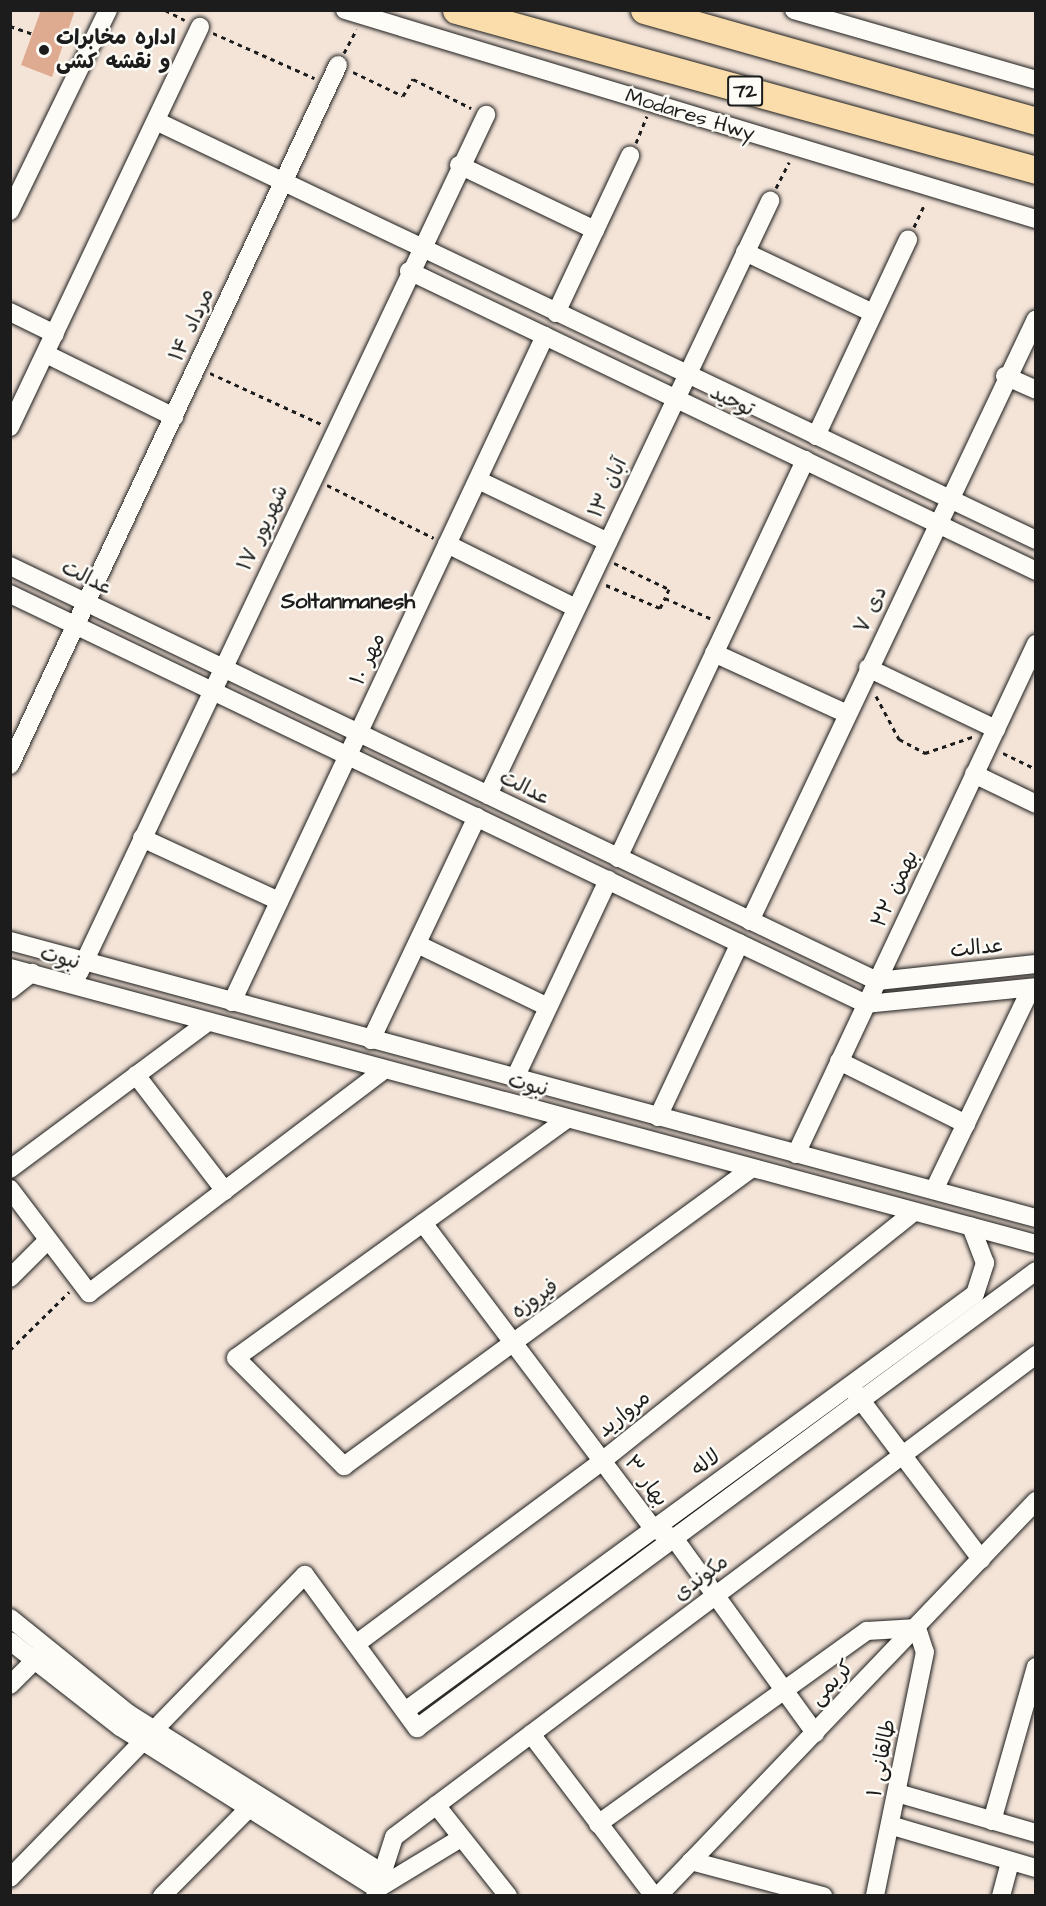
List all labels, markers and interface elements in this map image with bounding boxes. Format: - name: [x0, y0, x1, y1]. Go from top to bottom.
- place label: اداره مخابرات و نقشه کشی: [56, 25, 176, 75]
- marker: اداره مخابرات و نقشه کشی: [37, 43, 51, 57]
- road number: 72: [727, 74, 763, 108]
- street label: Modares Hwy: [622, 83, 758, 147]
- street label: ۱۴ مرداد: [164, 284, 220, 366]
- street label: توحید: [706, 379, 758, 423]
- street label: ۱۳ آبان: [583, 454, 633, 522]
- street label: ۱۷ شهریور: [232, 481, 294, 575]
- street label: عدالت: [57, 555, 117, 601]
- street label: ۷ دی: [849, 582, 893, 638]
- district label: Soltanmanesh: [281, 589, 415, 615]
- street label: ۱۰ مهر: [345, 629, 391, 689]
- street label: عدالت: [495, 765, 555, 811]
- street label: ۲۲ بهمن: [866, 847, 924, 931]
- street label: عدالت: [949, 933, 1005, 963]
- street label: نبوت: [37, 941, 83, 975]
- street label: نبوت: [505, 1068, 551, 1102]
- street label: فیروزه: [507, 1274, 563, 1324]
- street label: مروارید: [592, 1385, 656, 1443]
- street label: لاله: [687, 1444, 725, 1482]
- street label: بهار ۳: [619, 1450, 673, 1512]
- street label: مکوندی: [669, 1549, 733, 1607]
- street label: کریمی: [805, 1655, 859, 1711]
- street label: طالقانی ۱: [862, 1717, 902, 1799]

